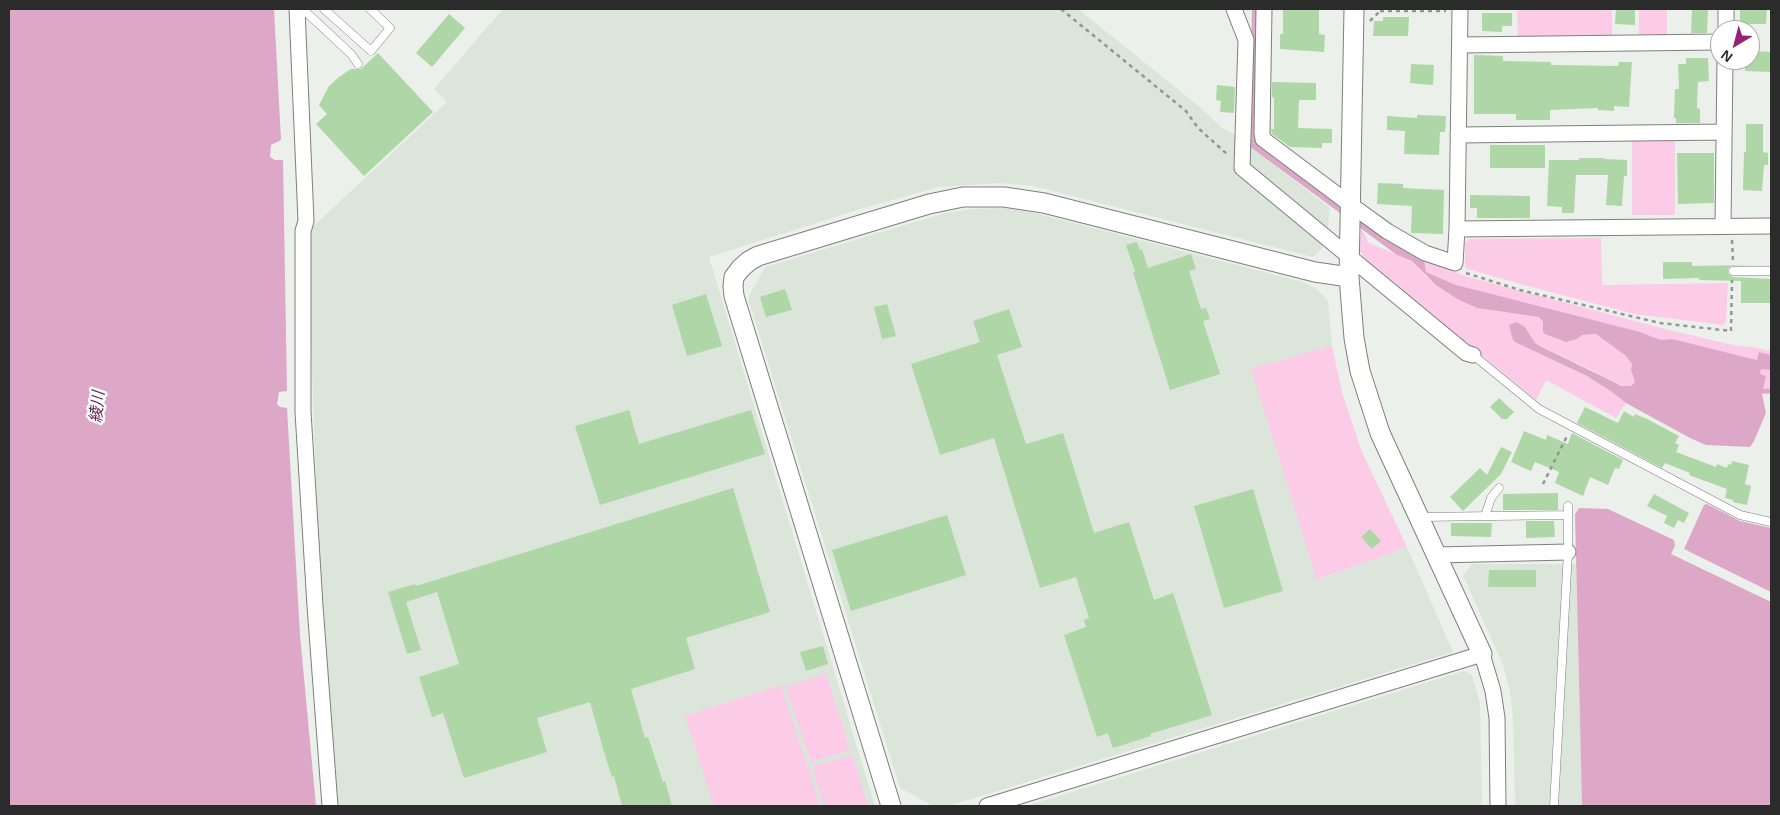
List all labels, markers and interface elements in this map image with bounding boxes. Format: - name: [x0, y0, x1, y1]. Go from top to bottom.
- north arrow: [1710, 20, 1760, 70]
- text: N: [1718, 47, 1735, 66]
- water label: 綾川: [87, 390, 109, 424]

